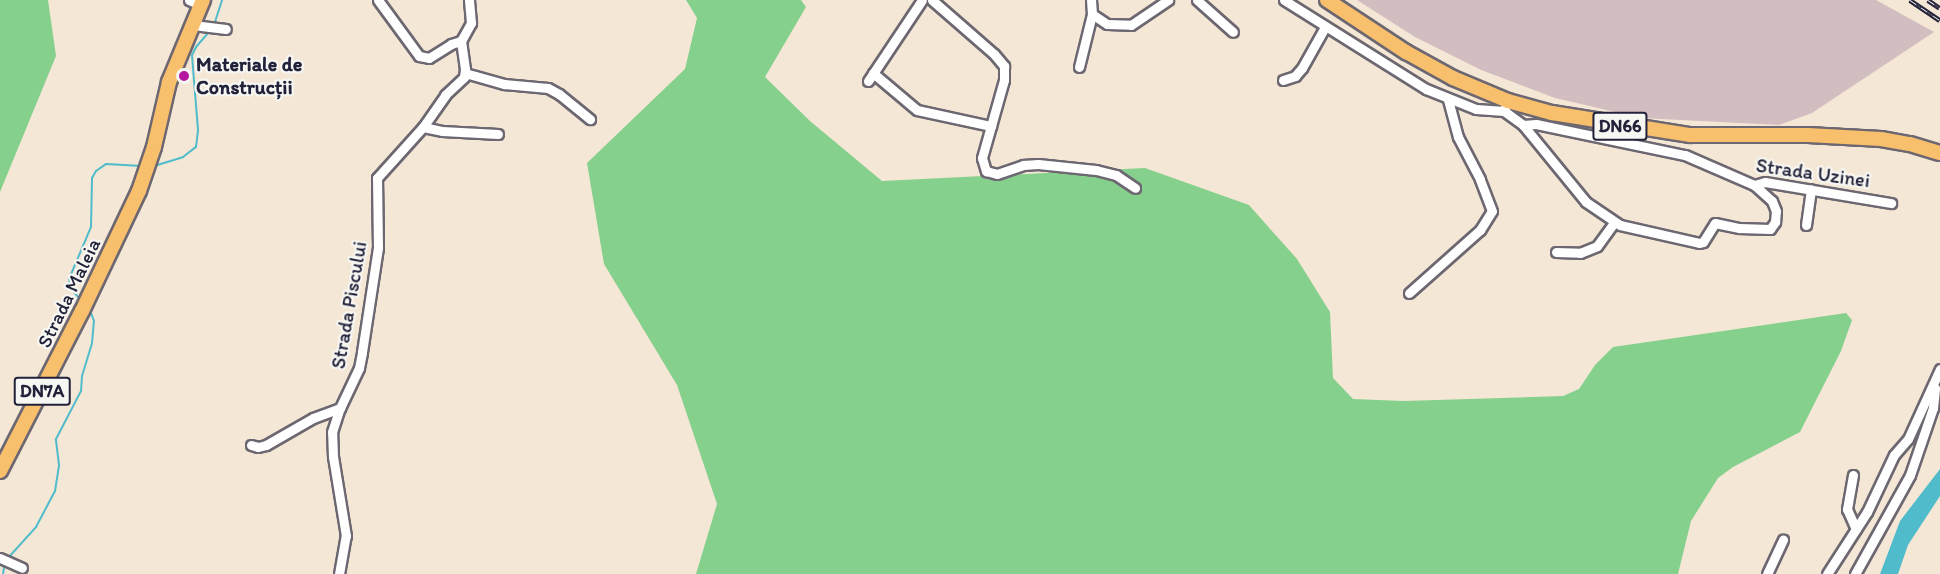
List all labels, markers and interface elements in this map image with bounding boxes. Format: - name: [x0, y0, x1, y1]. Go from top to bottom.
- place label: Materiale de Construcții: [196, 52, 302, 99]
- marker: Materiale de Construcții: [177, 69, 191, 83]
- road number: DN66: [1592, 111, 1648, 141]
- street label: Strada Uzinei: [1755, 153, 1871, 193]
- street label: Strada Maleia: [32, 234, 106, 352]
- street label: Strada Piscului: [326, 239, 372, 371]
- road number: DN7A: [14, 376, 70, 406]

